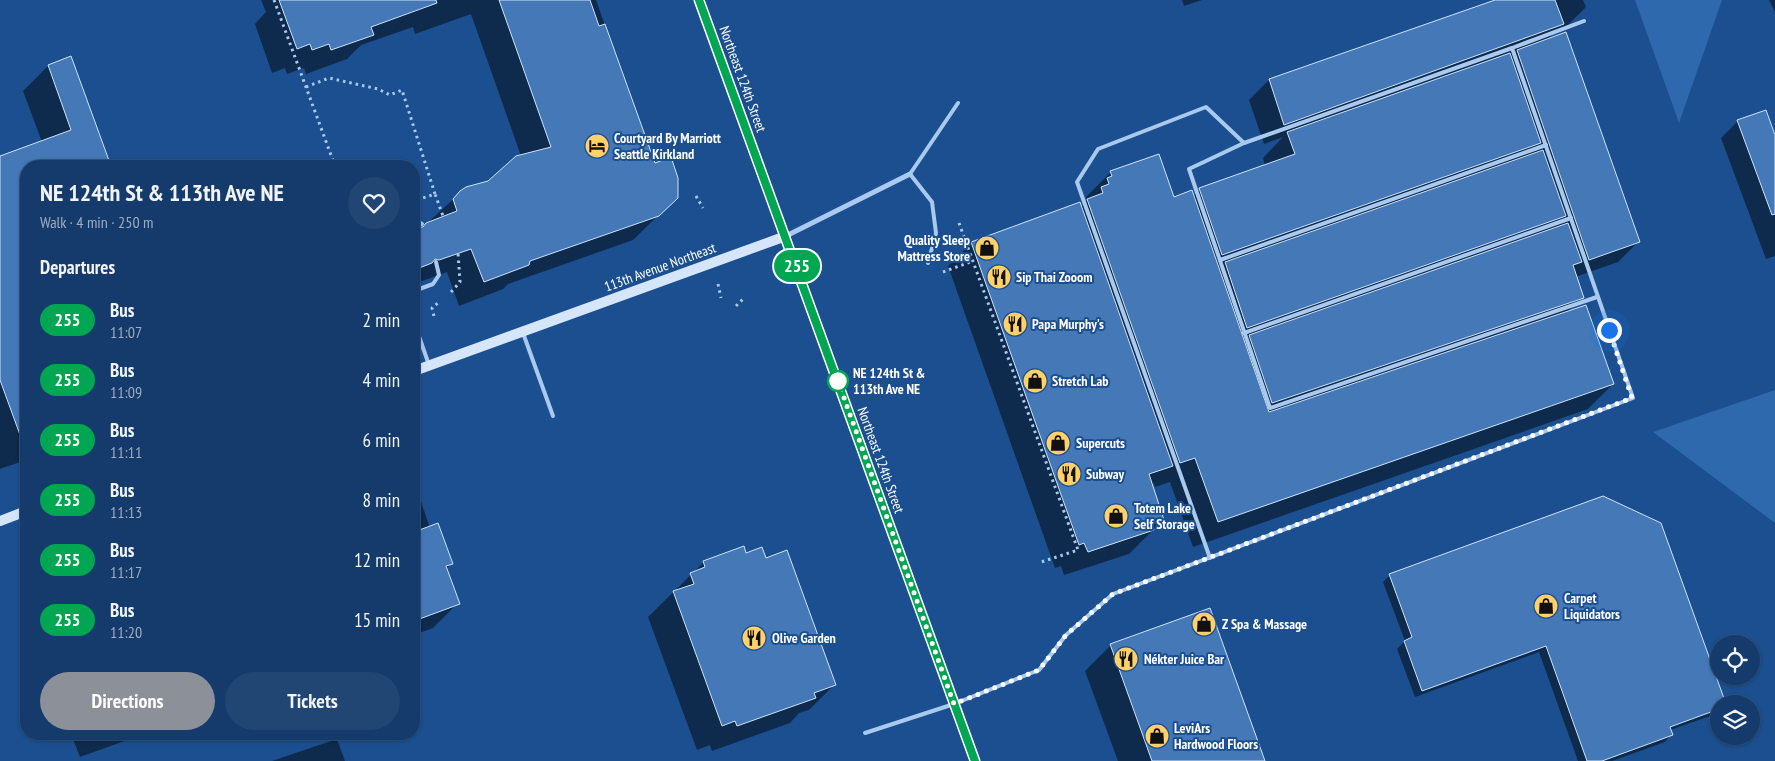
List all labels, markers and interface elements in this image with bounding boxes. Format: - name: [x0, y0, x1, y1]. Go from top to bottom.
- street label: Northeast 124th Street: [715, 24, 771, 135]
- place label: Courtyard By Marriott Seattle Kirkland: [614, 129, 721, 163]
- hotel icon: Courtyard By Marriott Seattle Kirkland: [584, 133, 610, 159]
- text: NE 124th St & 113th Ave NE: [40, 177, 284, 208]
- button: heart: [348, 177, 400, 229]
- text: Walk · 4 min · 250 m: [40, 212, 153, 232]
- place label: Quality Sleep Mattress Store: [898, 231, 970, 265]
- shop icon: Quality Sleep Mattress Store: [974, 235, 1000, 261]
- street label: 113th Avenue Northeast: [602, 238, 718, 296]
- line badge: 255: [768, 250, 826, 282]
- text: 255: [784, 254, 810, 277]
- text: Departures: [40, 255, 115, 279]
- restaurant icon: Sip Thai Zooom: [986, 264, 1012, 290]
- place label: Sip Thai Zooom: [1016, 268, 1092, 286]
- text: Bus: [110, 298, 134, 322]
- text: 255: [55, 308, 80, 331]
- text: 2 min: [363, 308, 400, 332]
- restaurant icon: Papa Murphy's: [1002, 311, 1028, 337]
- place label: Papa Murphy's: [1032, 315, 1104, 333]
- your location: [1597, 318, 1622, 343]
- text: 11:07: [110, 322, 142, 342]
- text: Bus: [110, 358, 134, 382]
- place label: NE 124th St & 113th Ave NE: [853, 364, 925, 398]
- text: 255: [55, 368, 80, 391]
- text: 4 min: [363, 368, 400, 392]
- shop icon: Stretch Lab: [1022, 368, 1048, 394]
- marker: NE 124th St & 113th Ave NE: [827, 370, 849, 392]
- place label: Stretch Lab: [1052, 372, 1108, 390]
- text: 11:09: [110, 382, 142, 402]
- street label: Northeast 124th Street: [853, 405, 909, 516]
- text: Bus: [110, 418, 134, 442]
- text: 255: [55, 428, 80, 451]
- text: 6 min: [363, 428, 400, 452]
- shop icon: Supercuts: [1045, 430, 1071, 456]
- place label: Supercuts: [1076, 434, 1125, 452]
- text: 11:11: [110, 442, 142, 462]
- restaurant icon: Subway: [1056, 461, 1082, 487]
- place label: Subway: [1086, 465, 1125, 483]
- text: Bus: [110, 478, 134, 502]
- text: 255: [55, 488, 80, 511]
- text: 8 min: [363, 488, 400, 512]
- place label: Totem Lake Self Storage: [1134, 499, 1195, 533]
- text: 11:13: [110, 502, 142, 522]
- shop icon: Totem Lake Self Storage: [1103, 503, 1129, 529]
- text: Bus: [110, 538, 134, 562]
- text: 255: [55, 548, 80, 571]
- text: 12 min: [354, 548, 400, 572]
- text: 11:17: [110, 562, 142, 582]
- place label: Carpet Liquidators: [1564, 589, 1620, 623]
- shop icon: Carpet Liquidators: [1533, 593, 1559, 619]
- text: Bus: [110, 598, 134, 622]
- text: 255: [55, 608, 80, 631]
- text: 15 min: [354, 608, 400, 632]
- shop icon: Z Spa & Massage: [1191, 611, 1217, 637]
- place label: Z Spa & Massage: [1222, 615, 1307, 633]
- text: 11:20: [110, 622, 142, 642]
- restaurant icon: Olive Garden: [741, 625, 767, 651]
- place label: Olive Garden: [772, 629, 836, 647]
- map controls: [1710, 635, 1760, 745]
- button: locate: [1710, 635, 1760, 685]
- restaurant icon: Nékter Juice Bar: [1113, 646, 1139, 672]
- place label: Nékter Juice Bar: [1144, 650, 1225, 668]
- button: Directions: [40, 672, 215, 730]
- button: Tickets: [225, 672, 400, 730]
- button: layers: [1710, 695, 1760, 745]
- place label: LeviArs Hardwood Floors: [1174, 719, 1258, 753]
- shop icon: LeviArs Hardwood Floors: [1144, 723, 1170, 749]

